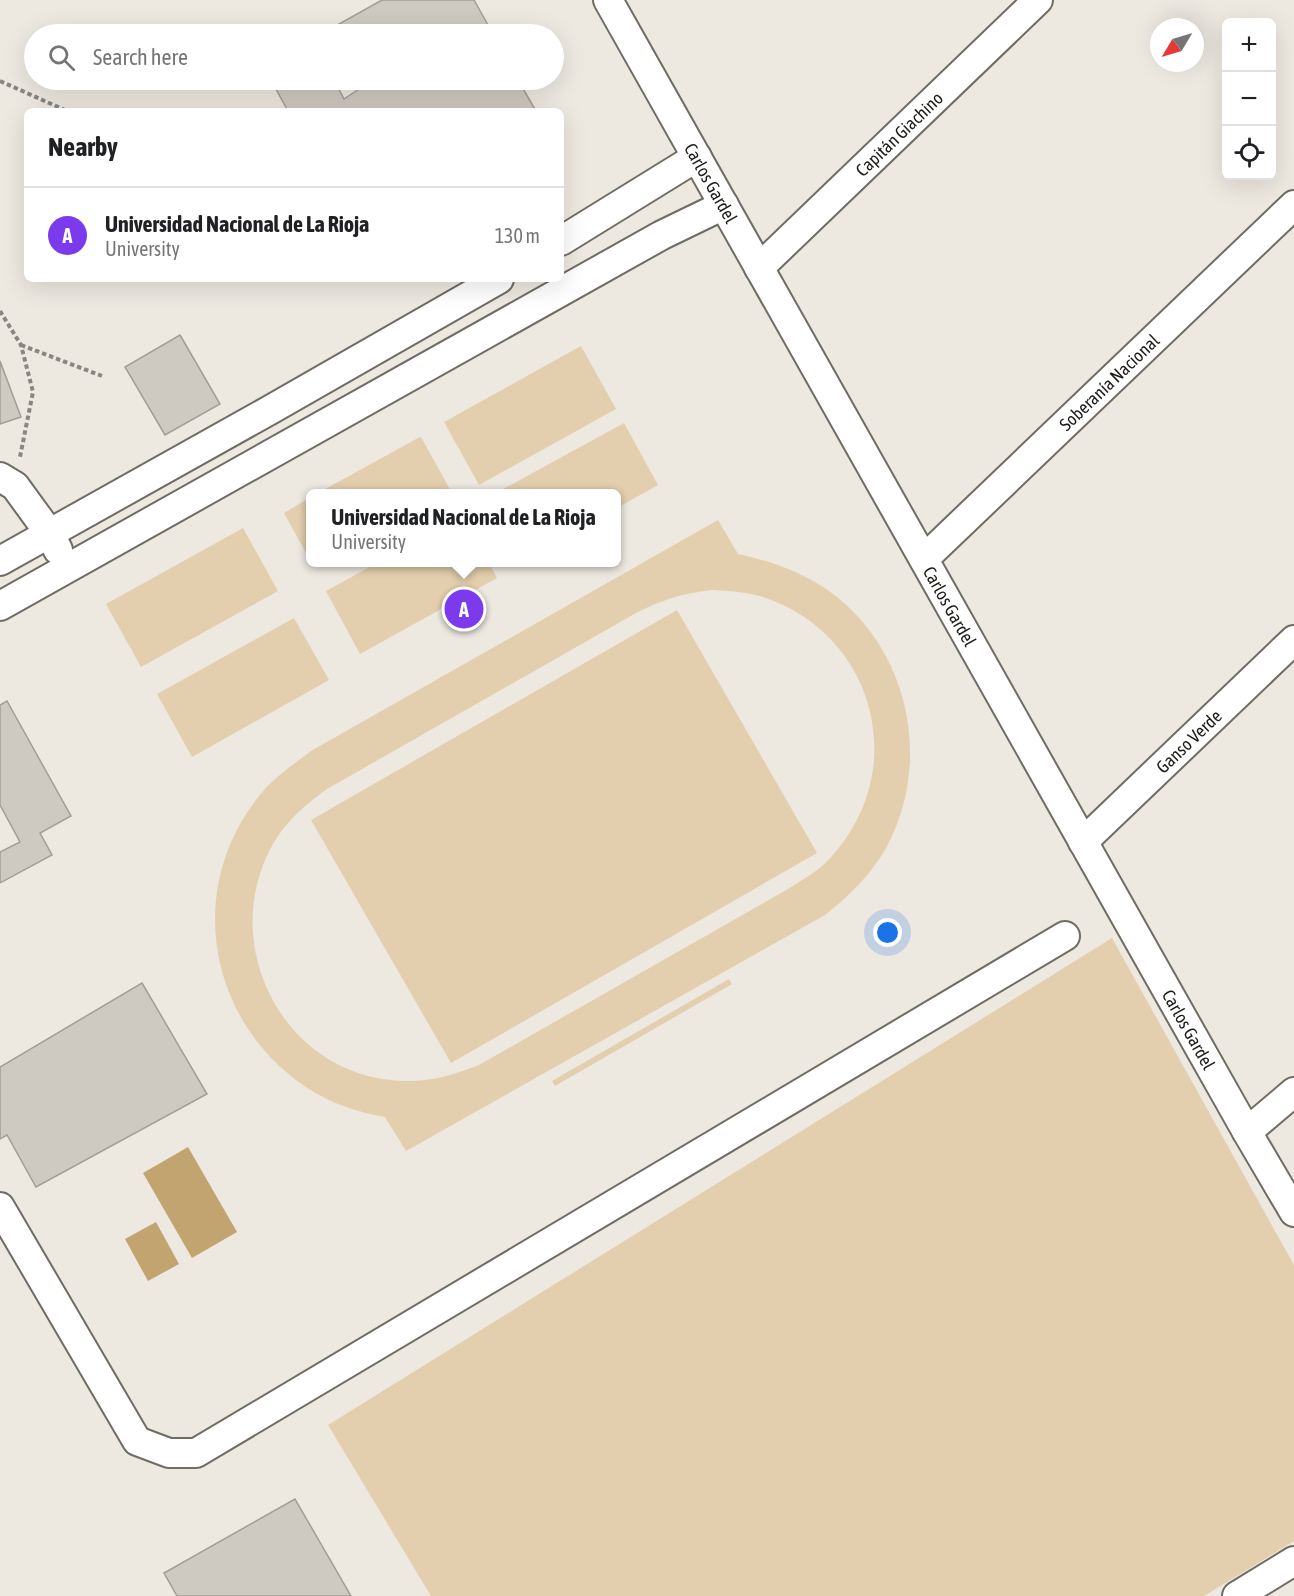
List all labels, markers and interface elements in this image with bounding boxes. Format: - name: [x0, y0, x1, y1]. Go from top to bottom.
- north arrow: [1150, 18, 1204, 72]
- map controls: [1222, 18, 1276, 180]
- button: +: [1222, 18, 1276, 72]
- search box: [24, 24, 564, 90]
- icon: search: [45, 41, 78, 74]
- text: Search here: [93, 44, 188, 70]
- button: −: [1222, 72, 1276, 126]
- street label: Capitán Giachino: [851, 87, 947, 180]
- button: locate: [1222, 126, 1276, 180]
- text: Nearby: [48, 132, 118, 162]
- street label: Carlos Gardel: [680, 139, 742, 227]
- text: Universidad Nacional de La Rioja: [105, 211, 369, 237]
- text: A: [63, 224, 72, 247]
- text: 130 m: [495, 224, 540, 247]
- text: University: [105, 237, 180, 260]
- street label: Soberanía Nacional: [1055, 329, 1163, 435]
- popup: [306, 489, 621, 567]
- text: Universidad Nacional de La Rioja: [331, 504, 596, 530]
- text: University: [331, 530, 406, 553]
- street label: Carlos Gardel: [919, 562, 981, 650]
- pin: A: [444, 586, 484, 632]
- street label: Ganso Verde: [1151, 705, 1226, 777]
- your location: [873, 918, 902, 947]
- street label: Carlos Gardel: [1158, 986, 1220, 1073]

